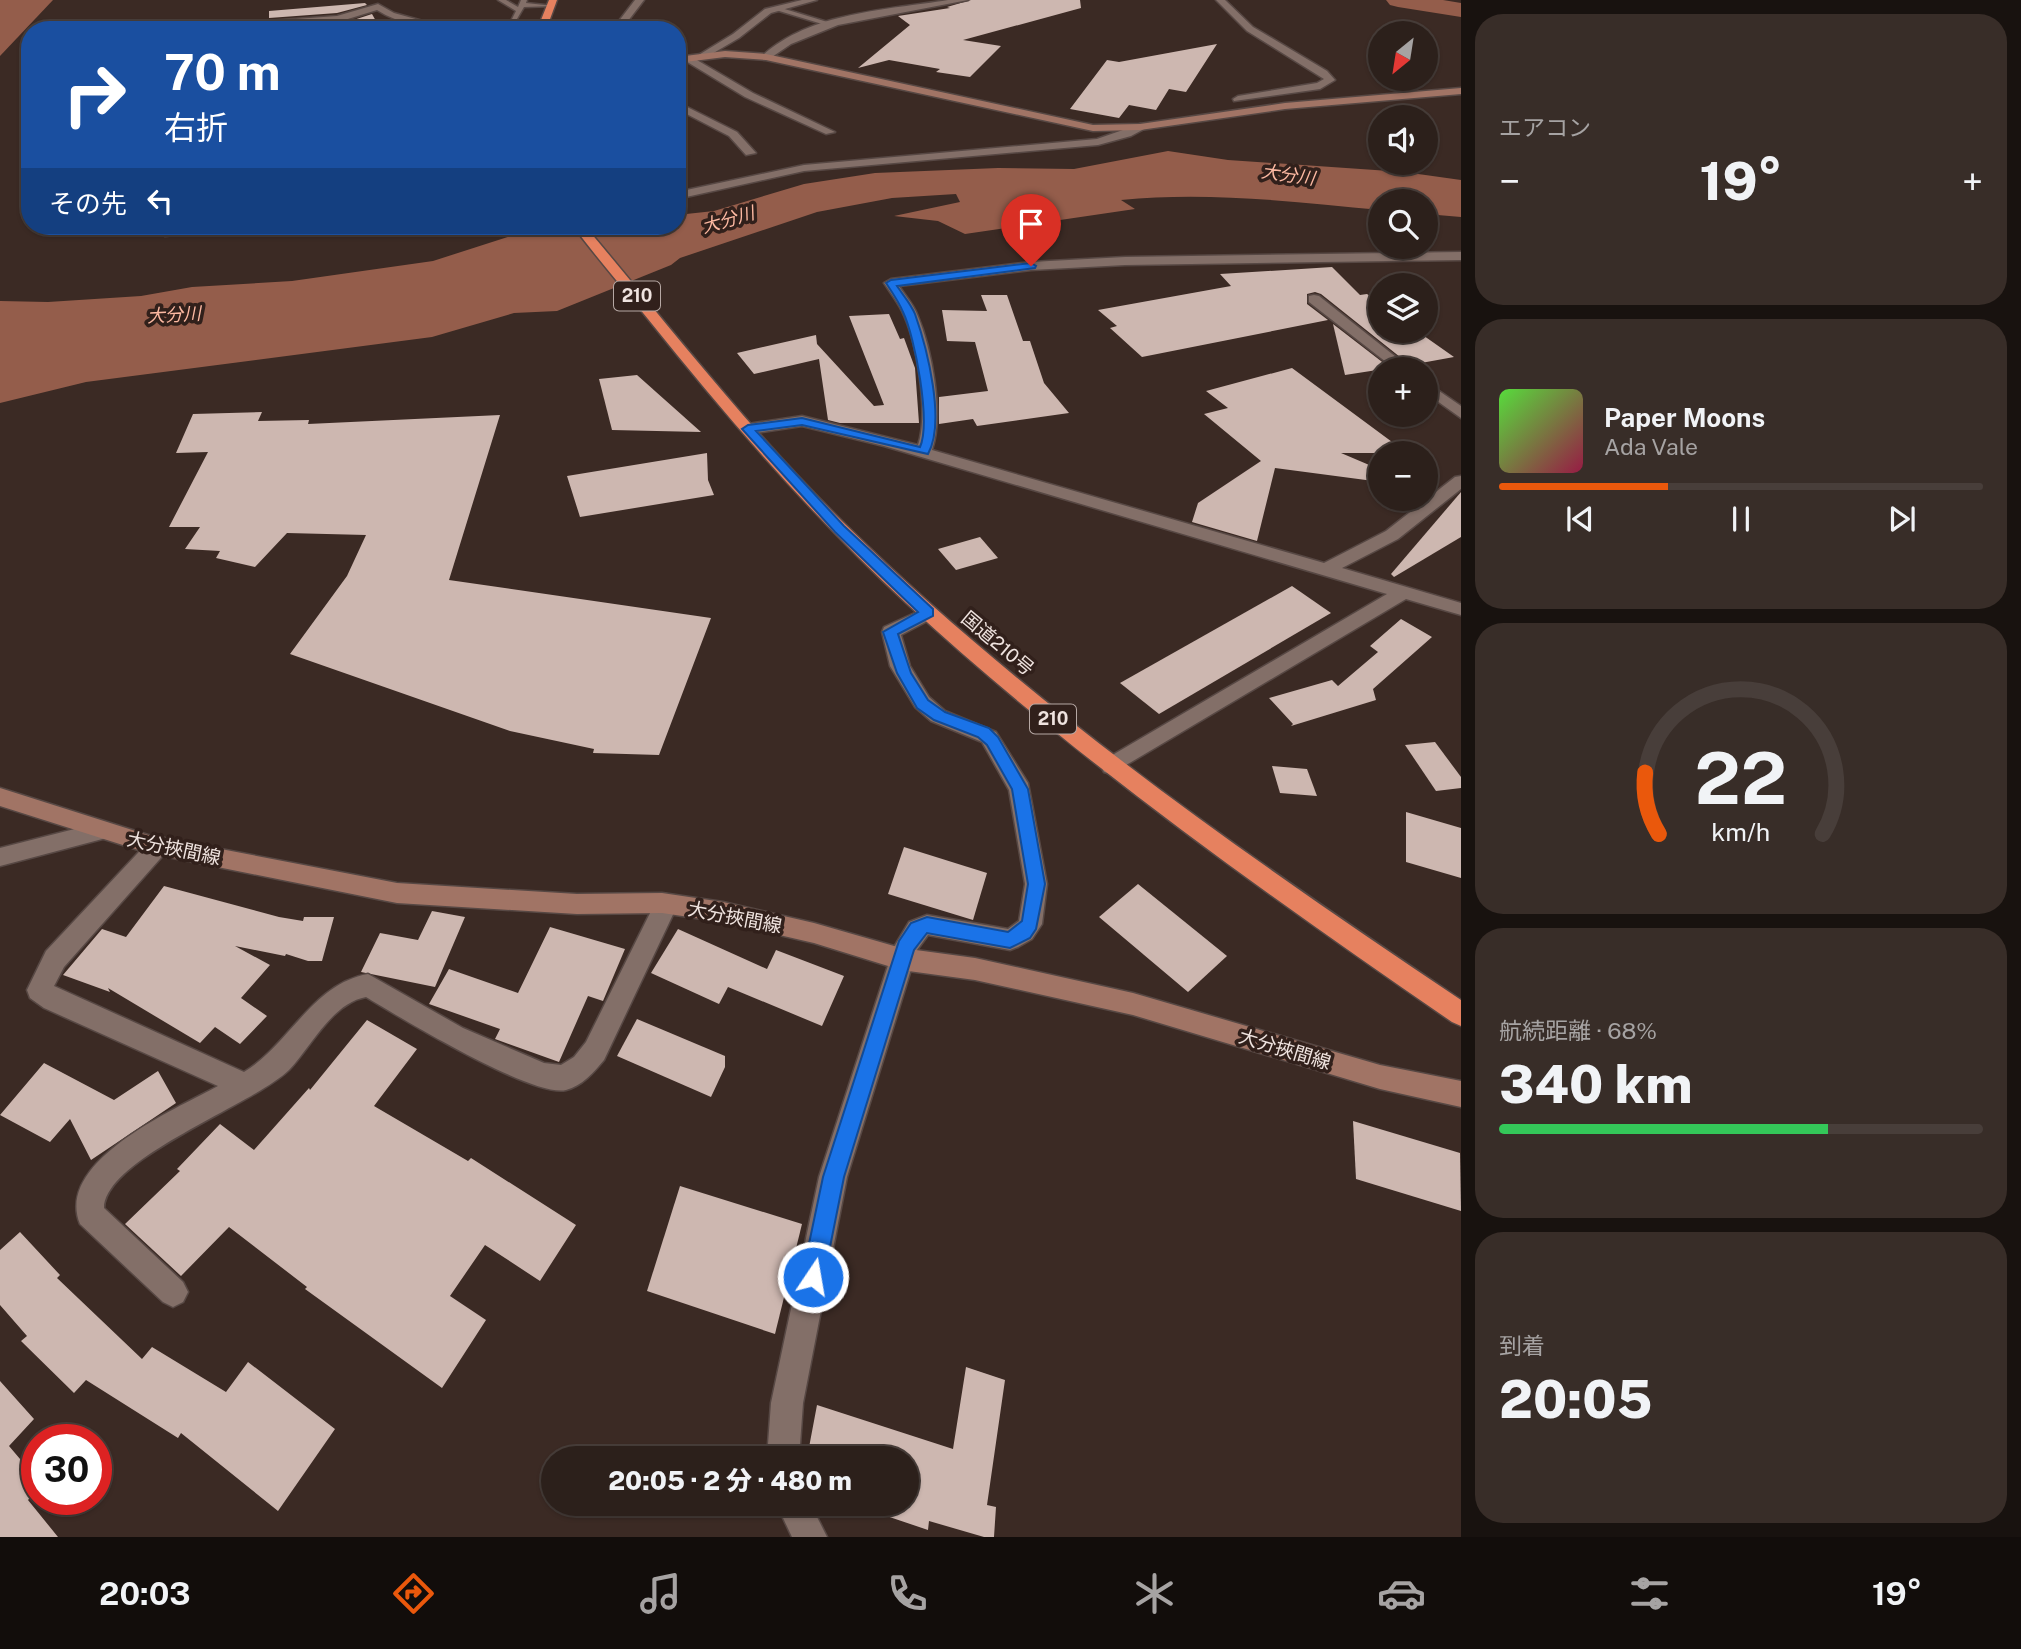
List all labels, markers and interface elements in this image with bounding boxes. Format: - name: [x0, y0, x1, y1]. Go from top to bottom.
- north arrow: [1368, 21, 1438, 91]
- map controls: [1368, 21, 1438, 511]
- text: 70 m: [164, 43, 281, 101]
- icon: right: [49, 49, 140, 140]
- button: sound: [1368, 105, 1438, 175]
- text: 右折: [164, 109, 228, 146]
- text: エアコン: [1499, 114, 1591, 141]
- text: 19°: [1700, 151, 1782, 212]
- text: −: [1499, 159, 1520, 204]
- text: +: [1962, 159, 1983, 204]
- water label: 大分川: [1260, 160, 1318, 189]
- icon: left: [141, 182, 179, 220]
- text: その先: [49, 188, 127, 219]
- button: search: [1368, 189, 1438, 259]
- pin: [1001, 194, 1061, 266]
- water label: 大分川: [699, 201, 759, 237]
- icon: arrive: [1012, 205, 1050, 243]
- button: layers: [1368, 273, 1438, 343]
- road number: 210: [614, 282, 660, 310]
- water label: 大分川: [146, 302, 203, 326]
- button: +: [1368, 357, 1438, 427]
- text: Paper Moons: [1604, 402, 1765, 433]
- text: Ada Vale: [1604, 433, 1698, 460]
- button: −: [1368, 441, 1438, 511]
- icon: previous: [1561, 500, 1599, 538]
- icon: pause: [1722, 500, 1760, 538]
- icon: next: [1883, 500, 1921, 538]
- street label: 国道210号: [957, 606, 1039, 680]
- road number: 210: [1030, 704, 1076, 734]
- text: 22: [1695, 736, 1787, 821]
- text: km/h: [1712, 817, 1770, 847]
- street label: 大分挾間線: [125, 827, 223, 869]
- street label: 大分挾間線: [686, 897, 784, 937]
- text: 航続距離 · 68%: [1499, 1017, 1657, 1044]
- street label: 大分挾間線: [1236, 1025, 1334, 1073]
- text: 340 km: [1499, 1054, 1692, 1115]
- position arrow: [776, 1240, 850, 1314]
- text: 到着: [1499, 1332, 1545, 1359]
- text: 20:05: [1499, 1369, 1653, 1430]
- speed limit sign: 30: [21, 1424, 112, 1515]
- text: 20:05 · 2 分 · 480 m: [608, 1465, 852, 1496]
- icon: directions: [389, 1569, 438, 1618]
- icon: music: [636, 1569, 685, 1618]
- icon: phone: [883, 1569, 932, 1618]
- icon: climate: [1130, 1569, 1179, 1618]
- icon: car: [1377, 1569, 1426, 1618]
- icon: filters: [1625, 1569, 1674, 1618]
- text: 20:03: [99, 1575, 190, 1612]
- text: 19°: [1872, 1575, 1922, 1612]

